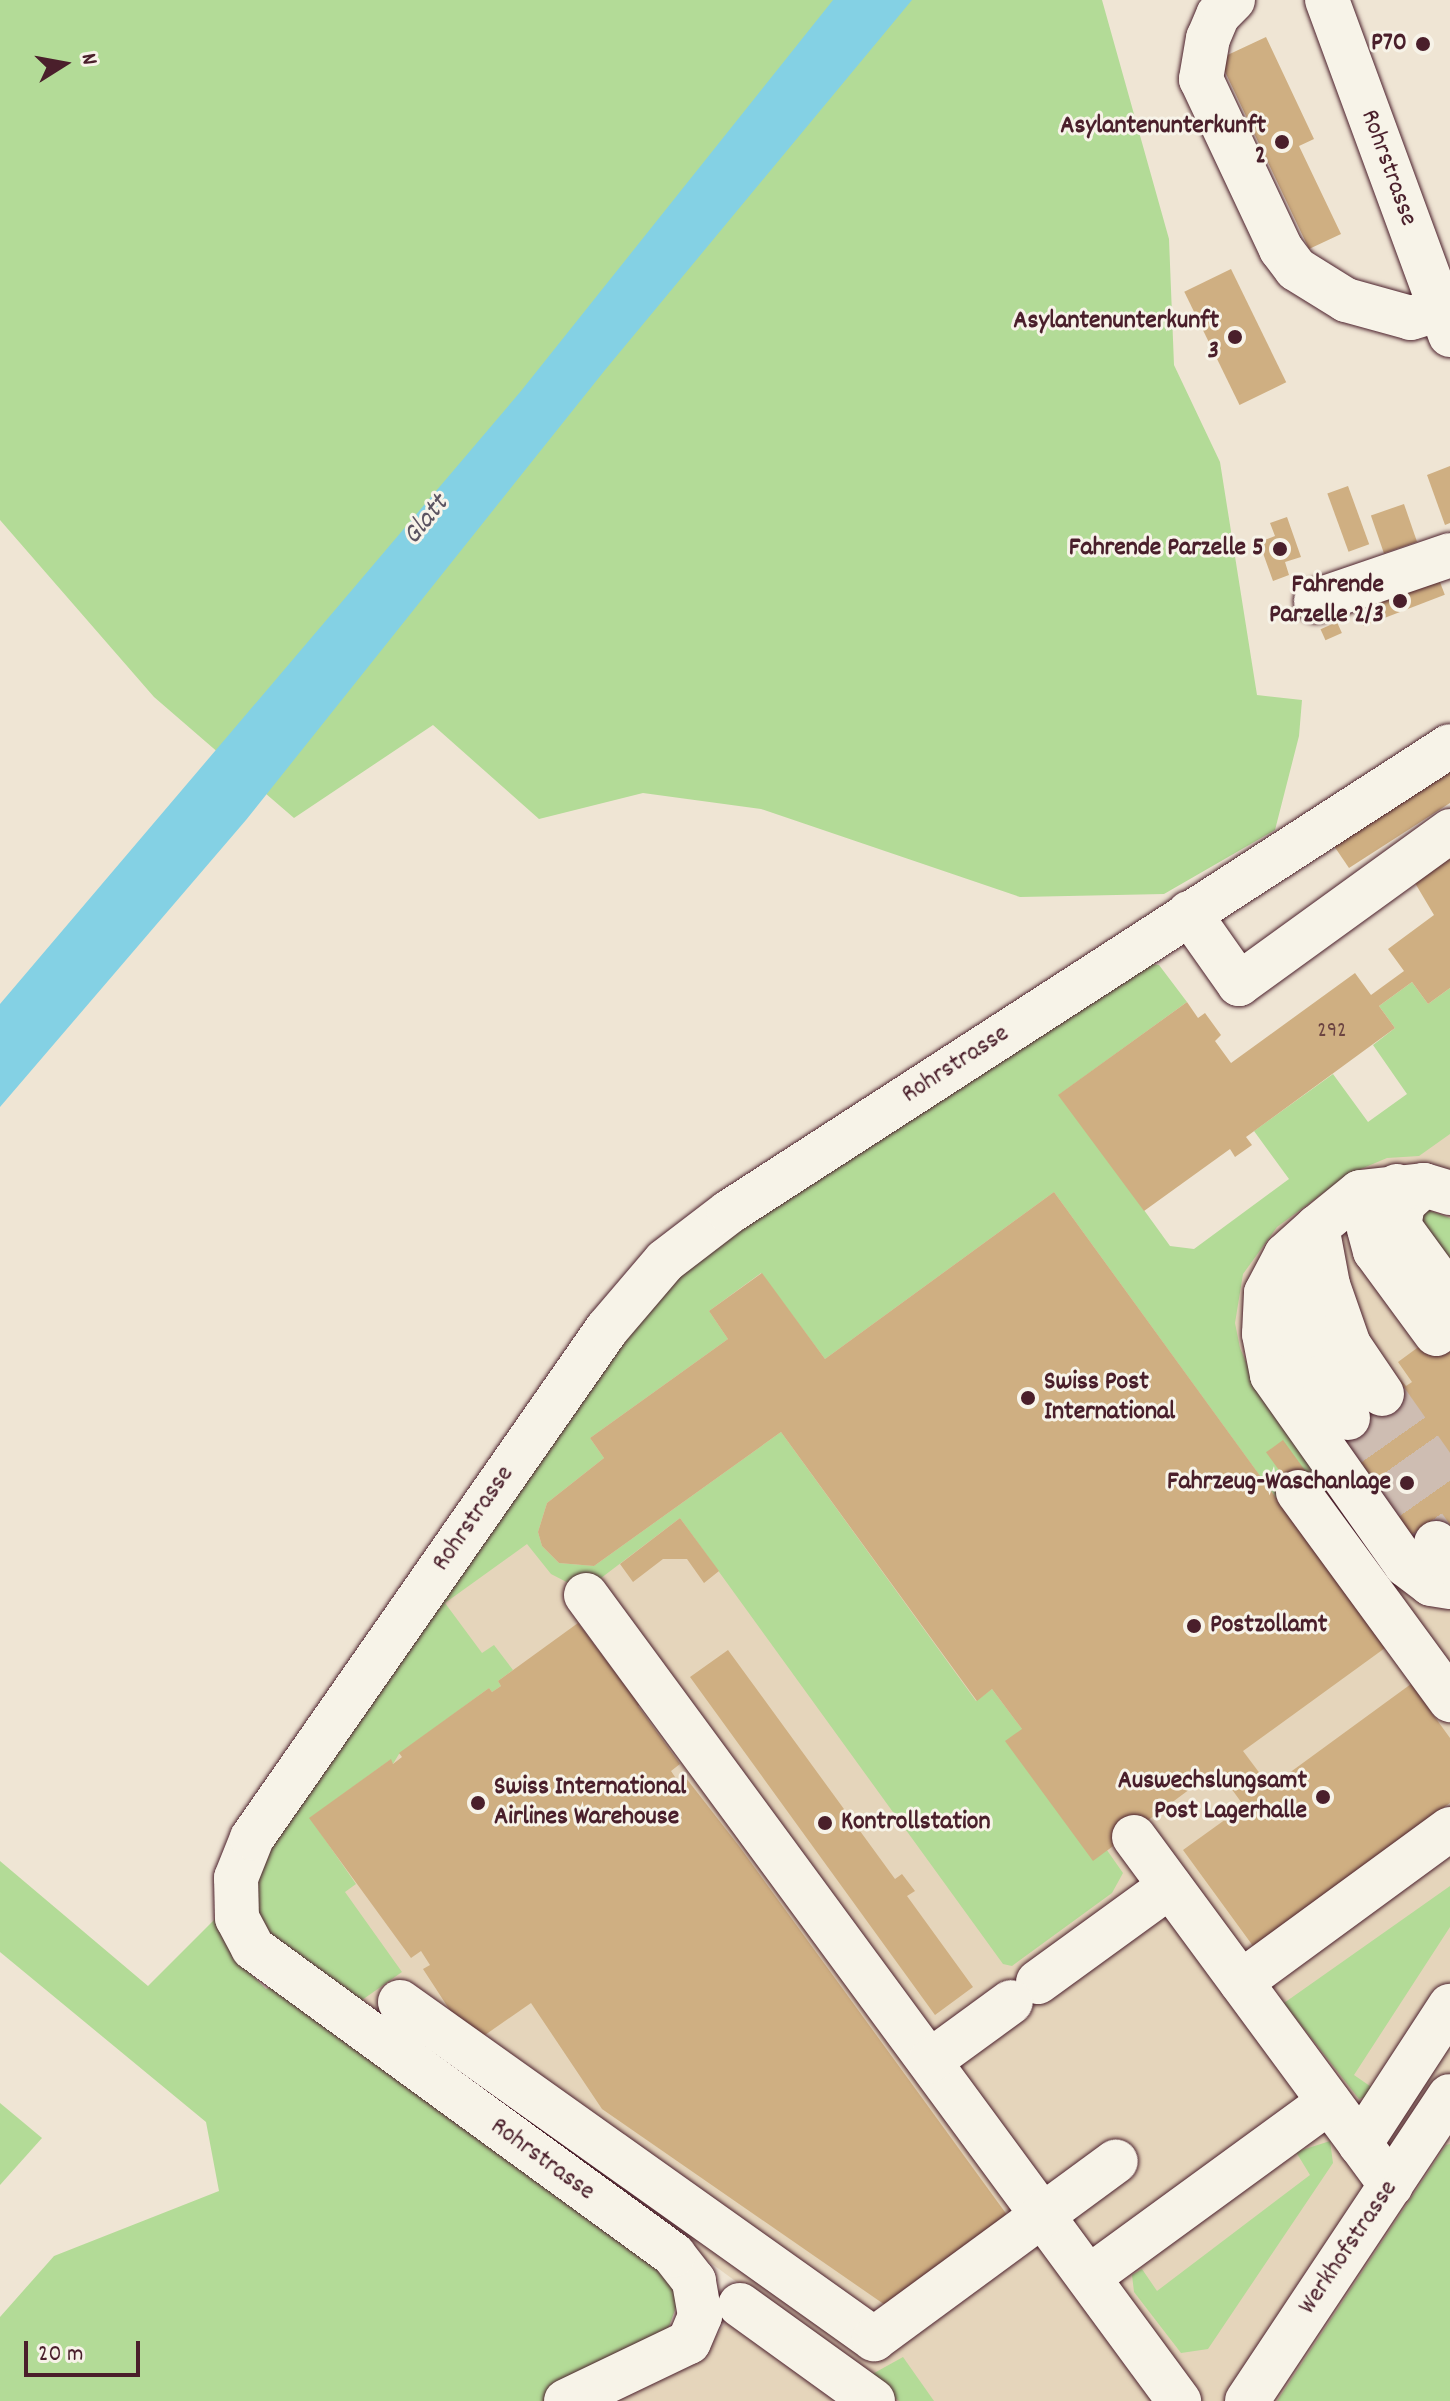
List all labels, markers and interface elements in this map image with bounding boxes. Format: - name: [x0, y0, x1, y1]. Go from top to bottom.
- north arrow: [24, 24, 104, 104]
- place label: P70: [1371, 28, 1407, 60]
- marker: P70: [1414, 35, 1432, 53]
- text: N: [72, 51, 104, 68]
- street label: Rohrstrasse: [1353, 106, 1423, 230]
- place label: Asylantenunterkunft 2: [1060, 111, 1266, 172]
- marker: Asylantenunterkunft 2: [1273, 133, 1291, 151]
- place label: Asylantenunterkunft 3: [1013, 306, 1219, 368]
- marker: Asylantenunterkunft 3: [1226, 328, 1244, 346]
- water label: Glatt: [397, 489, 457, 553]
- place label: Fahrende Parzelle 5: [1069, 533, 1264, 565]
- marker: Fahrende Parzelle 5: [1271, 540, 1289, 558]
- place label: Fahrende Parzelle 2/3: [1269, 570, 1384, 632]
- marker: Fahrende Parzelle 2/3: [1391, 592, 1409, 610]
- street label: Rohrstrasse: [897, 1019, 1015, 1111]
- house number: 292: [1317, 1019, 1347, 1045]
- place label: Swiss Post International: [1044, 1367, 1175, 1428]
- marker: Swiss Post International: [1019, 1389, 1037, 1407]
- street label: Rohrstrasse: [426, 1460, 522, 1578]
- place label: Fahrzeug-Waschanlage: [1167, 1467, 1391, 1499]
- marker: Fahrzeug-Waschanlage: [1398, 1474, 1416, 1492]
- place label: Postzollamt: [1210, 1610, 1327, 1642]
- marker: Postzollamt: [1185, 1617, 1203, 1635]
- place label: Auswechslungsamt Post Lagerhalle: [1118, 1766, 1307, 1828]
- place label: Swiss International Airlines Warehouse: [494, 1772, 686, 1834]
- marker: Auswechslungsamt Post Lagerhalle: [1314, 1788, 1332, 1806]
- marker: Swiss International Airlines Warehouse: [469, 1794, 487, 1812]
- place label: Kontrollstation: [841, 1807, 990, 1839]
- marker: Kontrollstation: [816, 1814, 834, 1832]
- street label: Rohrstrasse: [484, 2112, 600, 2208]
- street label: Werkhofstrasse: [1293, 2175, 1405, 2321]
- scale bar: [28, 2325, 144, 2375]
- text: 20 m: [38, 2338, 84, 2372]

